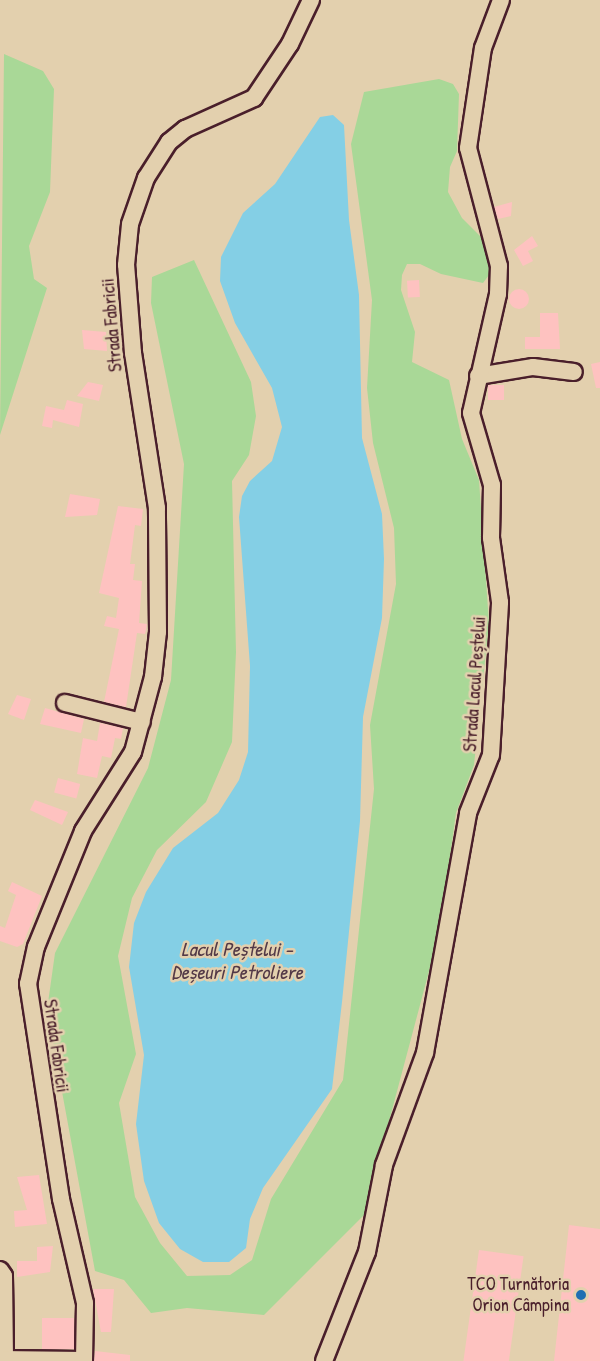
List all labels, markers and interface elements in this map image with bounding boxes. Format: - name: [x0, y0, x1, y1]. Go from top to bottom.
- street label: Strada Fabricii: [97, 277, 127, 373]
- street label: Strada Lacul Peștelui: [459, 616, 491, 752]
- water label: Lacul Peștelui - Deșeuri Petroliere: [171, 937, 303, 984]
- street label: Strada Fabricii: [39, 998, 73, 1094]
- place label: TCO Turnătoria Orion Câmpina: [467, 1274, 569, 1316]
- marker: TCO Turnătoria Orion Câmpina: [574, 1288, 588, 1302]

